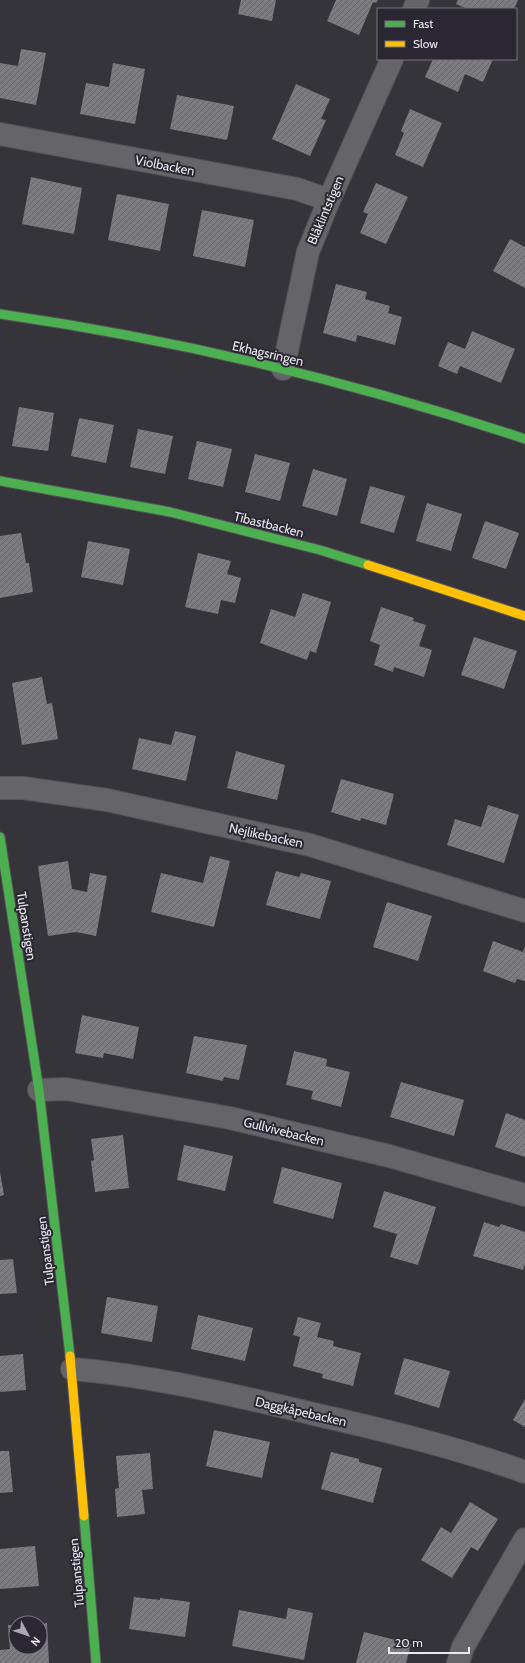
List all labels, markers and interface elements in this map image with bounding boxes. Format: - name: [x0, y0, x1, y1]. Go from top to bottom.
- legend: [377, 8, 517, 60]
- text: Fast: [413, 16, 433, 31]
- text: Slow: [413, 36, 438, 51]
- street label: Violbacken: [134, 151, 196, 179]
- street label: Blåklintstigen: [303, 173, 347, 247]
- street label: Ekhagsringen: [231, 337, 305, 369]
- street label: Tibastbacken: [232, 508, 306, 540]
- street label: Nejlikebacken: [227, 819, 304, 852]
- street label: Tulpanstigen: [14, 891, 40, 961]
- street label: Gullvivebacken: [242, 1113, 326, 1149]
- street label: Tulpanstigen: [33, 1216, 57, 1286]
- street label: Daggkåpebacken: [254, 1393, 348, 1429]
- street label: Tulpanstigen: [65, 1538, 87, 1608]
- north arrow: [8, 1615, 48, 1655]
- scale bar: [389, 1629, 469, 1655]
- text: N: [28, 1634, 44, 1649]
- text: 20 m: [395, 1635, 423, 1650]

